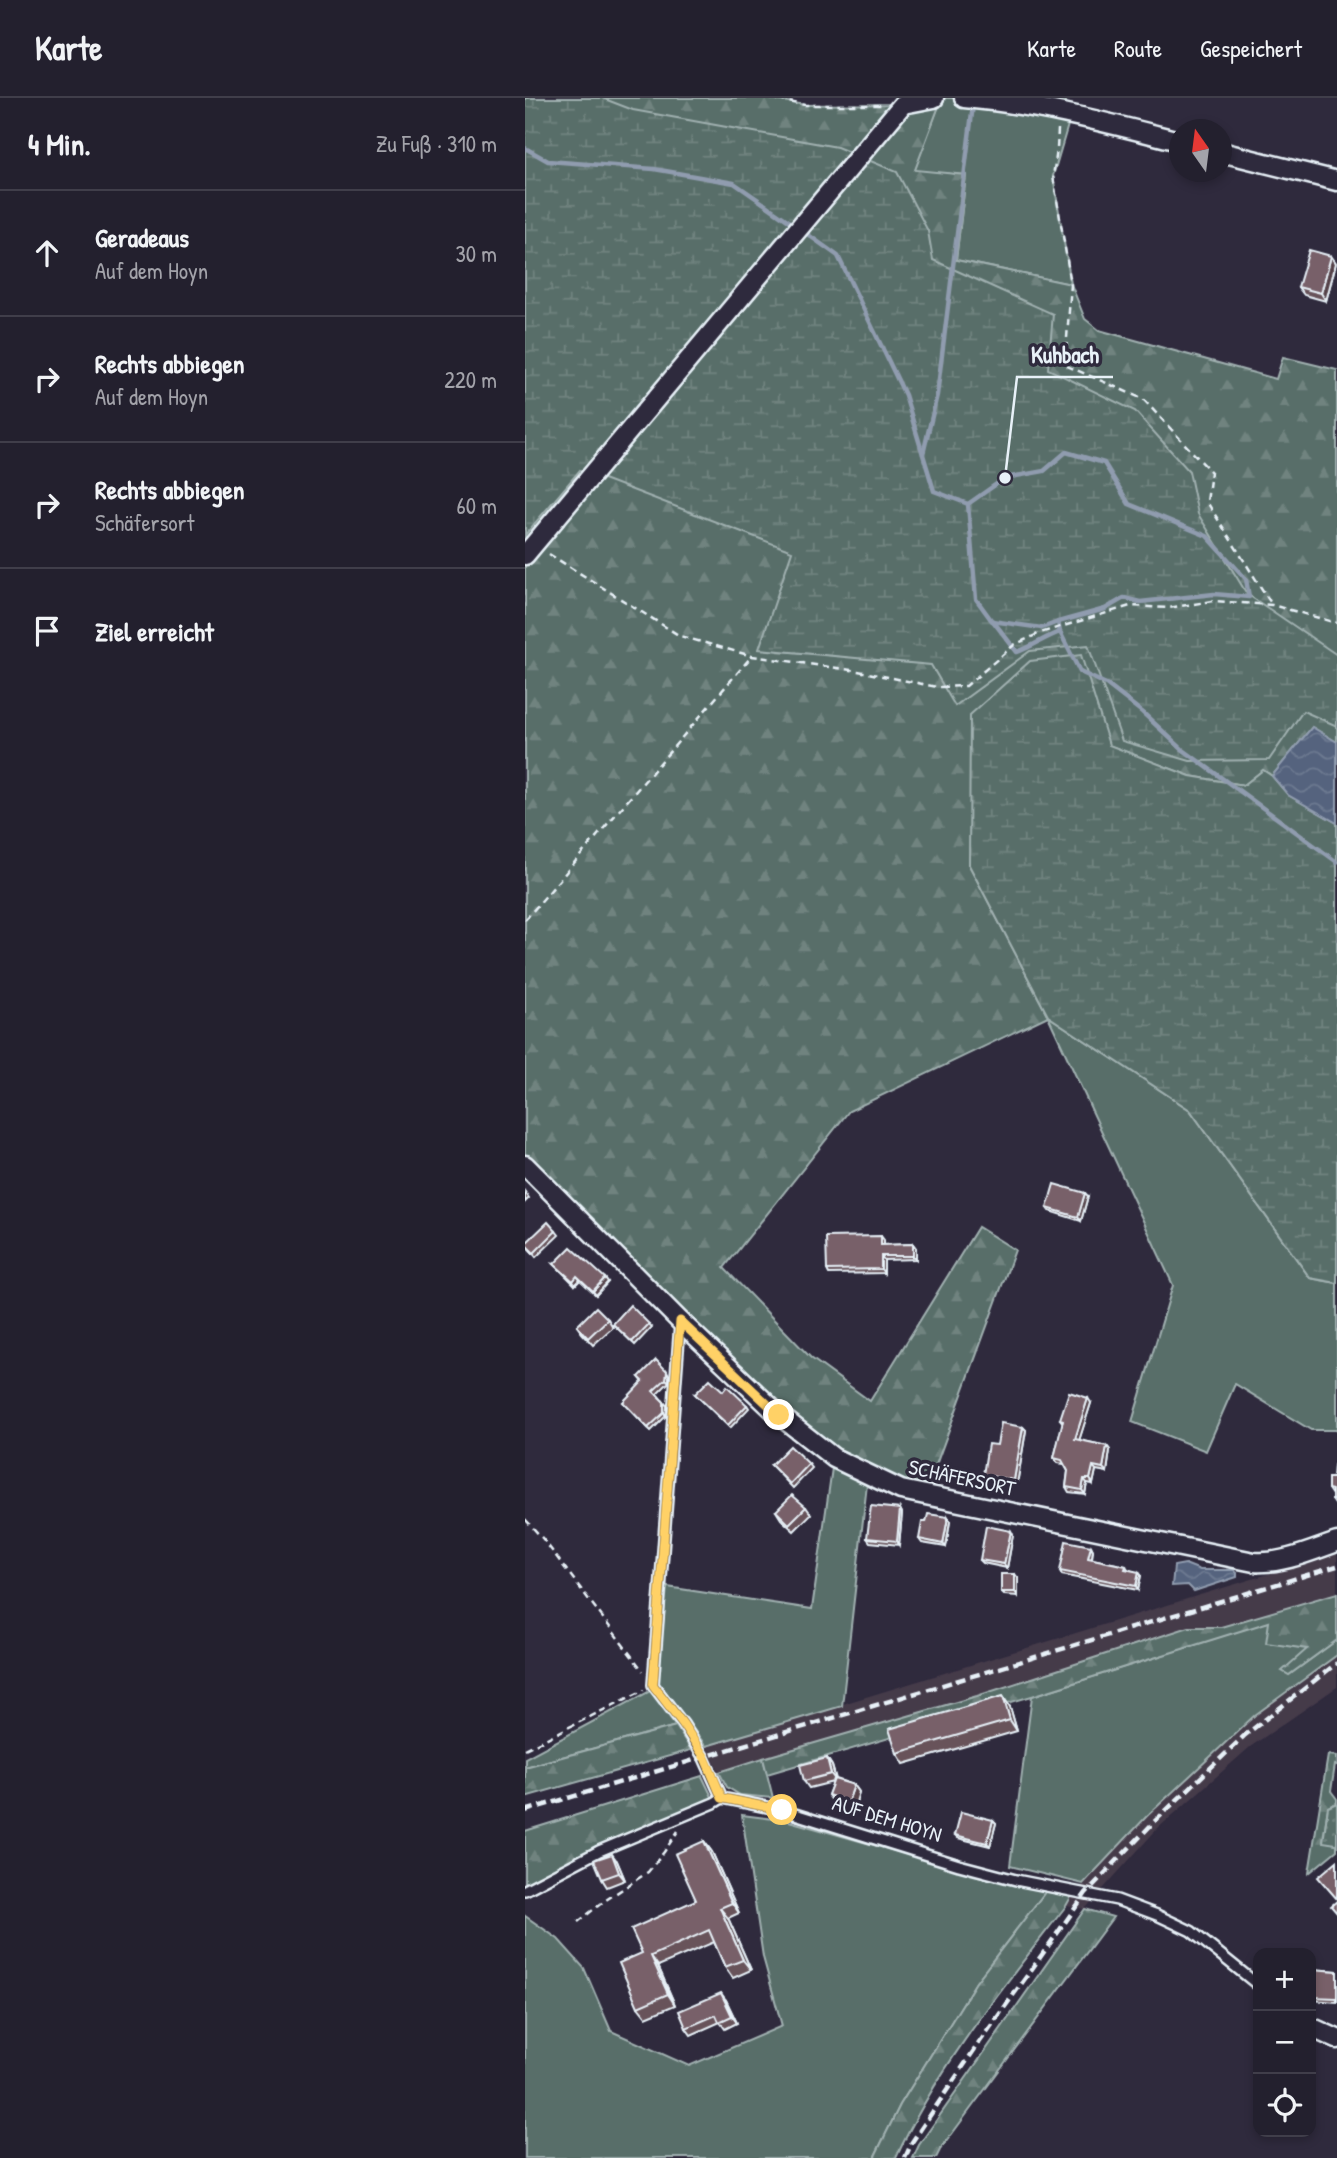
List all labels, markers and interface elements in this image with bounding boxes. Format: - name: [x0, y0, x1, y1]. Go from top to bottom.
- text: Karte: [35, 26, 102, 70]
- text: Karte: [1027, 32, 1076, 64]
- text: Route: [1114, 32, 1162, 64]
- text: Gespeichert: [1200, 32, 1302, 64]
- north arrow: [1169, 119, 1232, 182]
- text: 4 Min.: [28, 124, 91, 164]
- text: Zu Fuß · 310 m: [376, 128, 497, 159]
- text: Geradeaus: [95, 220, 189, 255]
- icon: ahead: [28, 234, 66, 272]
- text: 30 m: [455, 238, 497, 269]
- text: Auf dem Hoyn: [95, 255, 208, 286]
- callout: Kuhbach: [1017, 333, 1113, 377]
- text: Kuhbach: [1031, 339, 1099, 370]
- text: Rechts abbiegen: [95, 346, 245, 381]
- icon: right: [28, 360, 66, 398]
- text: 220 m: [444, 364, 497, 395]
- text: Auf dem Hoyn: [95, 381, 208, 412]
- text: Rechts abbiegen: [95, 472, 245, 507]
- icon: right: [28, 486, 66, 524]
- text: 60 m: [457, 490, 497, 521]
- text: Schäfersort: [95, 507, 194, 538]
- icon: arrive: [28, 612, 66, 650]
- text: Ziel erreicht: [95, 614, 214, 649]
- route end: [763, 1399, 794, 1430]
- street label: SCHÄFERSORT: [906, 1452, 1019, 1503]
- street label: AUF DEM HOYN: [829, 1788, 945, 1849]
- route start: [766, 1794, 797, 1825]
- map controls: [1253, 1948, 1316, 2137]
- button: +: [1253, 1948, 1316, 2011]
- button: −: [1253, 2011, 1316, 2074]
- button: locate: [1253, 2074, 1316, 2137]

